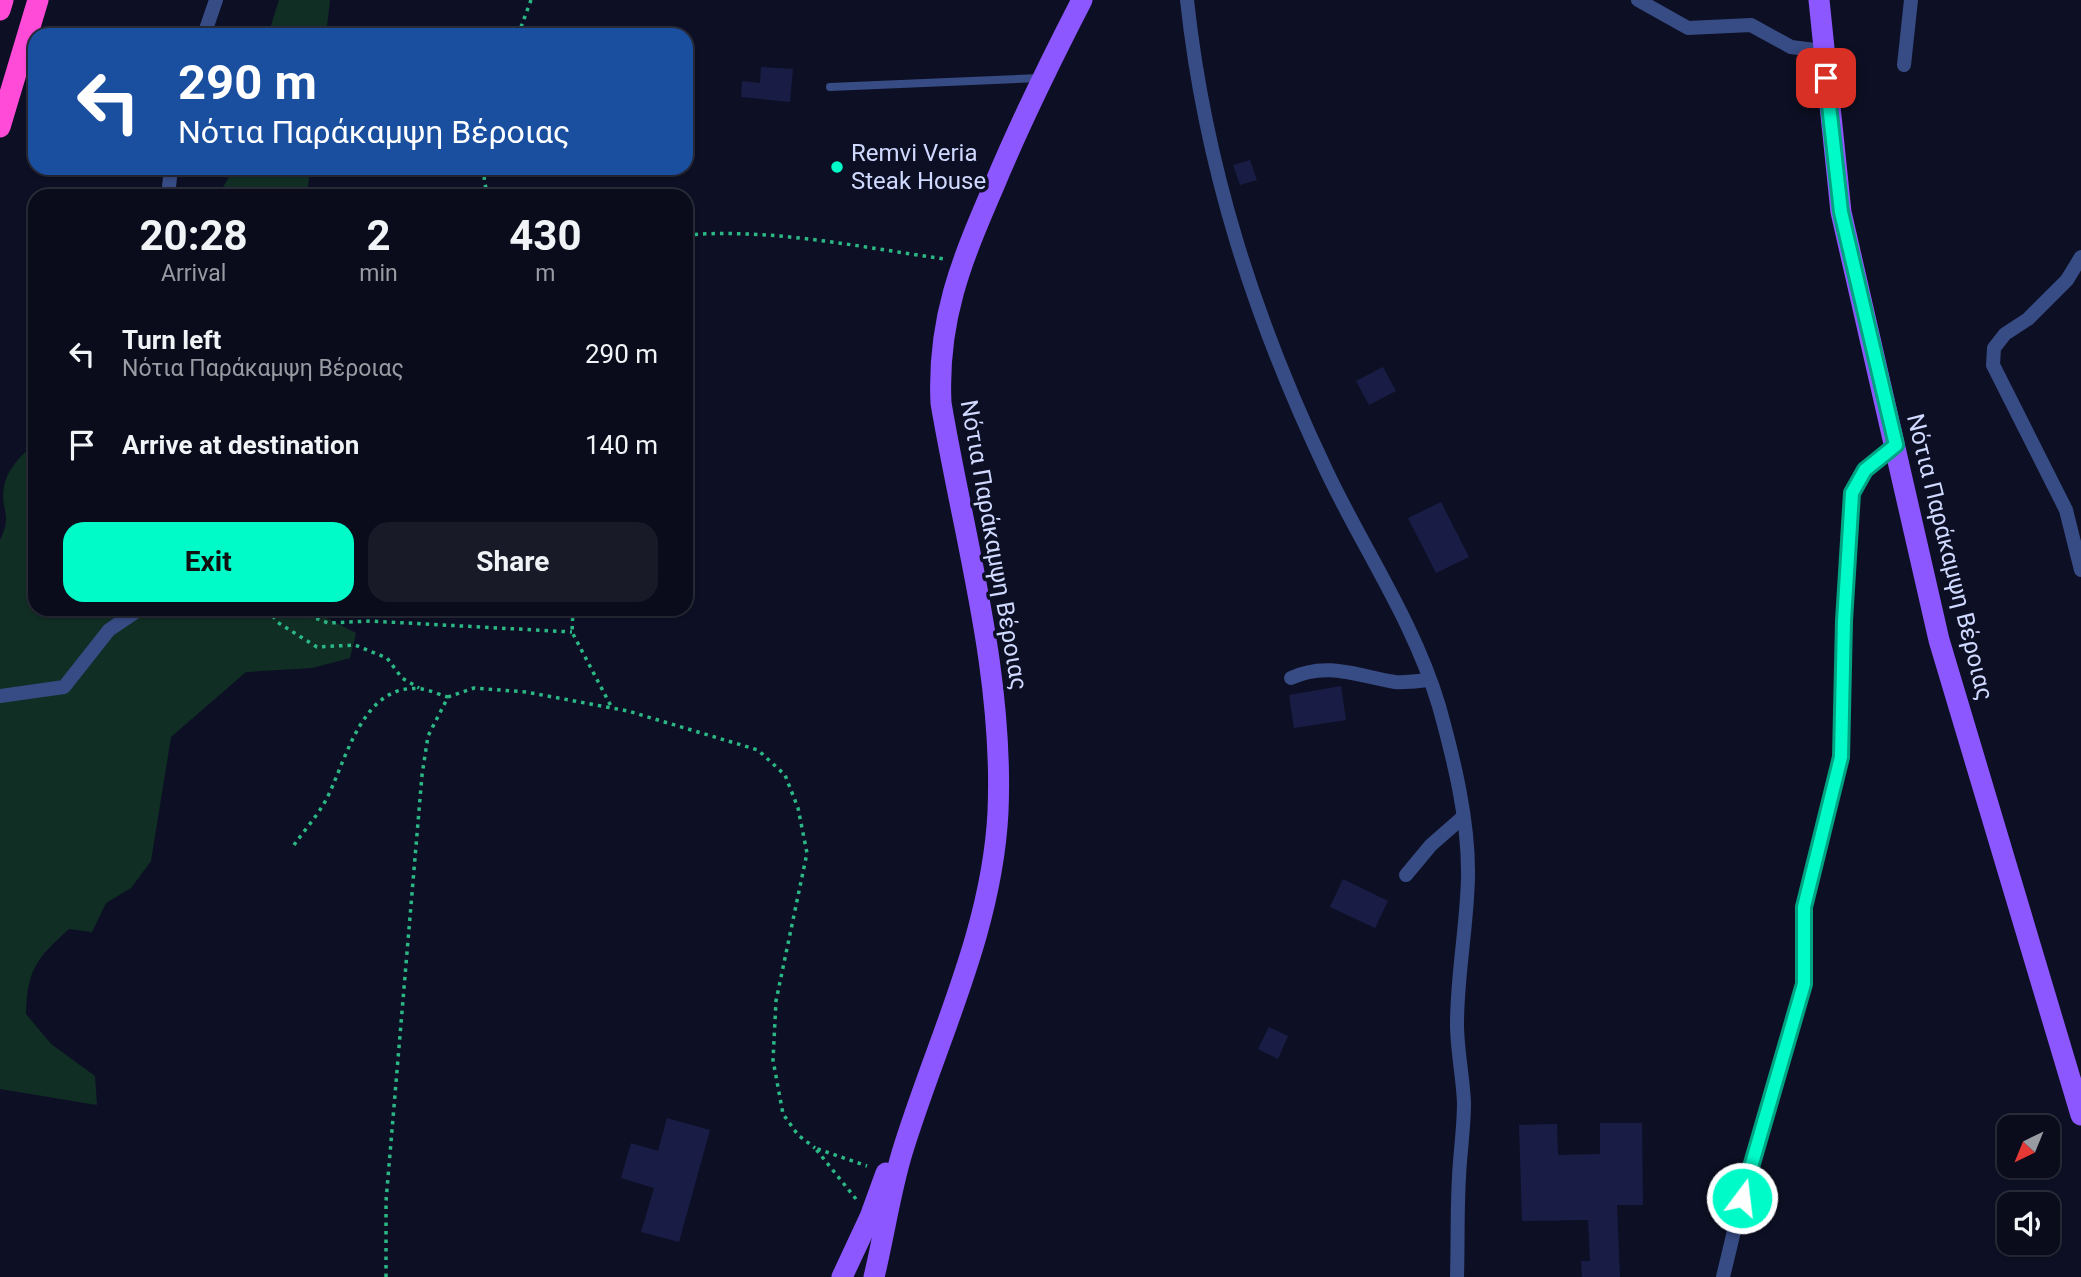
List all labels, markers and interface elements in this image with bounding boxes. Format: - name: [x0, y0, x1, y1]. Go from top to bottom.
- pin: [1796, 48, 1856, 108]
- text: 290 m: [178, 54, 317, 111]
- icon: left: [63, 56, 154, 147]
- icon: arrive: [1807, 59, 1845, 97]
- text: Νότια Παράκαμψη Βέροιας: [178, 113, 570, 151]
- place label: Remvi Veria Steak House: [851, 139, 986, 195]
- marker: Remvi Veria Steak House: [829, 159, 845, 175]
- text: 20:28: [140, 211, 248, 260]
- text: 2: [366, 211, 391, 260]
- text: 430: [509, 211, 582, 260]
- text: Arrival: [161, 260, 226, 287]
- text: min: [359, 260, 398, 287]
- text: m: [535, 260, 555, 287]
- text: Turn left: [122, 325, 221, 355]
- icon: left: [63, 335, 101, 373]
- text: 290 m: [585, 339, 658, 369]
- text: Νότια Παράκαμψη Βέροιας: [122, 355, 404, 382]
- street label: Νότια Παράκαμψη Βέροιας: [955, 398, 1033, 692]
- street label: Νότια Παράκαμψη Βέροιας: [1901, 411, 1999, 703]
- icon: arrive: [63, 426, 101, 464]
- text: Arrive at destination: [122, 430, 359, 460]
- text: 140 m: [585, 430, 658, 460]
- button: Exit: [63, 522, 354, 602]
- button: Share: [368, 522, 658, 602]
- north arrow: [1997, 1115, 2060, 1178]
- map controls: [1997, 1115, 2060, 1255]
- position arrow: [1705, 1161, 1779, 1235]
- button: sound: [1997, 1192, 2060, 1255]

